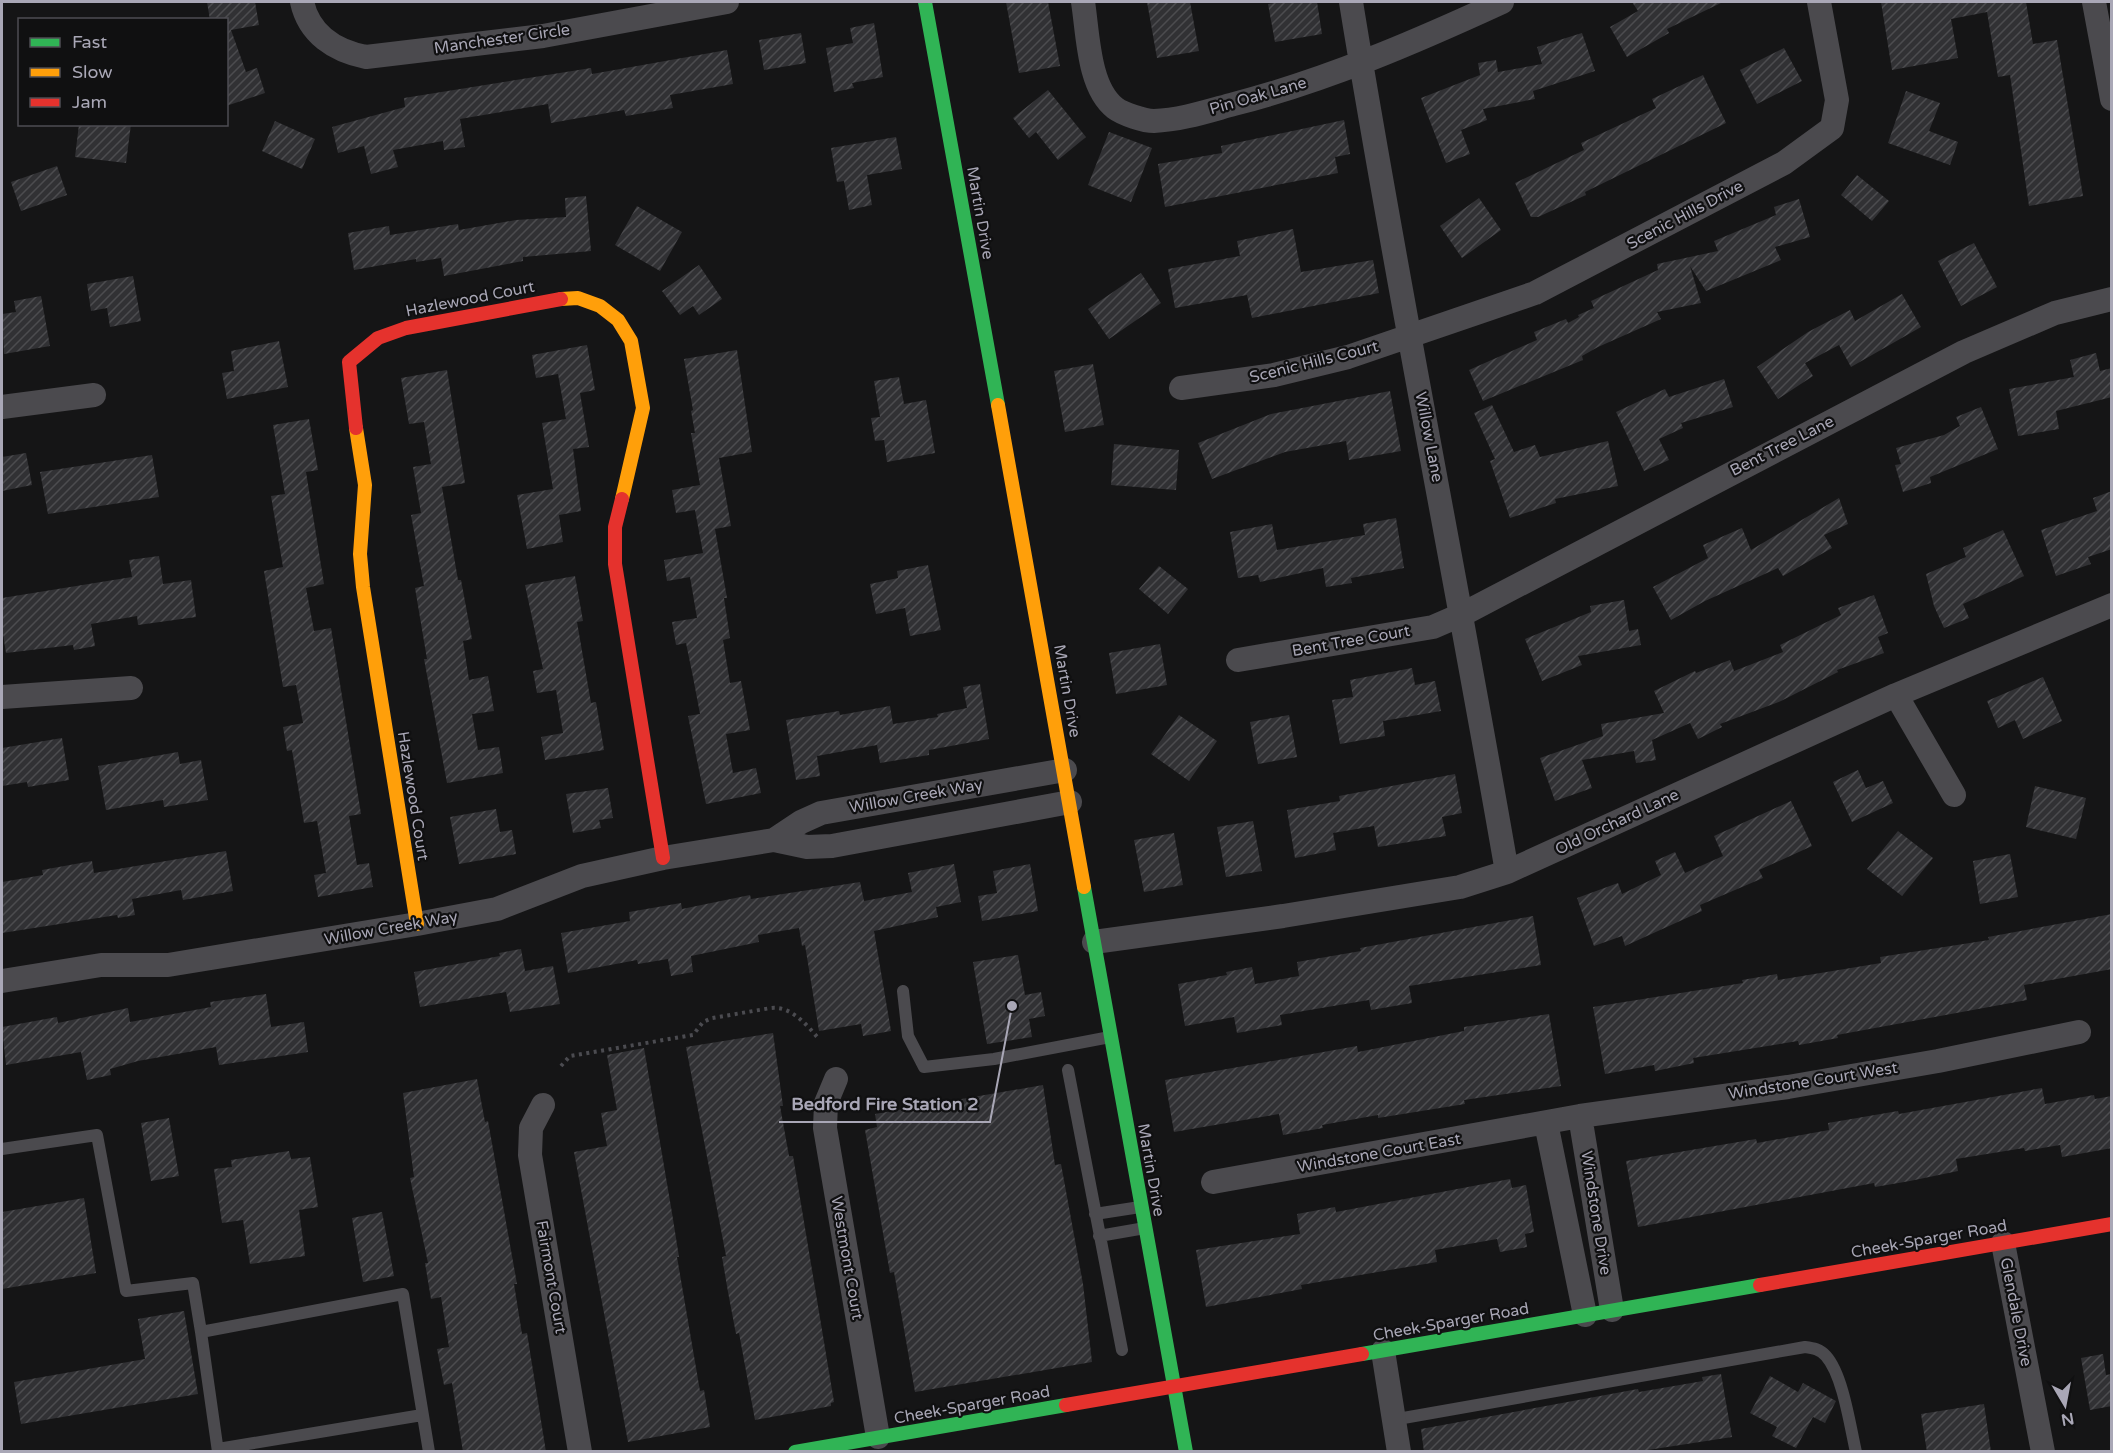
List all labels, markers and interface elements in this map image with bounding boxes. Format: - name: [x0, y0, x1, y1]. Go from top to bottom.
- legend: [18, 18, 228, 126]
- street label: Manchester Circle: [433, 20, 571, 58]
- text: Fast: [72, 31, 107, 53]
- text: Slow: [72, 61, 113, 83]
- street label: Pin Oak Lane: [1207, 73, 1309, 119]
- text: Jam: [72, 91, 107, 113]
- street label: Martin Drive: [962, 165, 998, 261]
- street label: Scenic Hills Drive: [1623, 176, 1747, 254]
- street label: Hazlewood Court: [404, 277, 536, 321]
- street label: Scenic Hills Court: [1247, 336, 1381, 388]
- street label: Willow Lane: [1410, 390, 1448, 484]
- street label: Bent Tree Lane: [1727, 411, 1837, 481]
- street label: Bent Tree Court: [1290, 621, 1412, 661]
- street label: Martin Drive: [1049, 643, 1085, 739]
- street label: Hazlewood Court: [393, 730, 433, 862]
- street label: Willow Creek Way: [848, 774, 985, 818]
- street label: Old Orchard Lane: [1552, 785, 1682, 859]
- street label: Willow Creek Way: [323, 906, 460, 950]
- street label: Windstone Court West: [1727, 1058, 1899, 1104]
- callout: Bedford Fire Station 2: [779, 1086, 990, 1122]
- text: Bedford Fire Station 2: [791, 1093, 979, 1115]
- street label: Martin Drive: [1133, 1122, 1169, 1218]
- street label: Windstone Court East: [1296, 1129, 1462, 1177]
- street label: Windstone Drive: [1576, 1149, 1616, 1277]
- street label: Westmont Court: [826, 1195, 868, 1321]
- street label: Cheek-Sparger Road: [1849, 1215, 2009, 1263]
- street label: Fairmont Court: [531, 1219, 571, 1335]
- street label: Glendale Drive: [1996, 1256, 2036, 1368]
- street label: Cheek-Sparger Road: [1371, 1298, 1531, 1346]
- north arrow: [2035, 1375, 2095, 1435]
- street label: Cheek-Sparger Road: [892, 1381, 1052, 1429]
- text: N: [2059, 1408, 2075, 1430]

